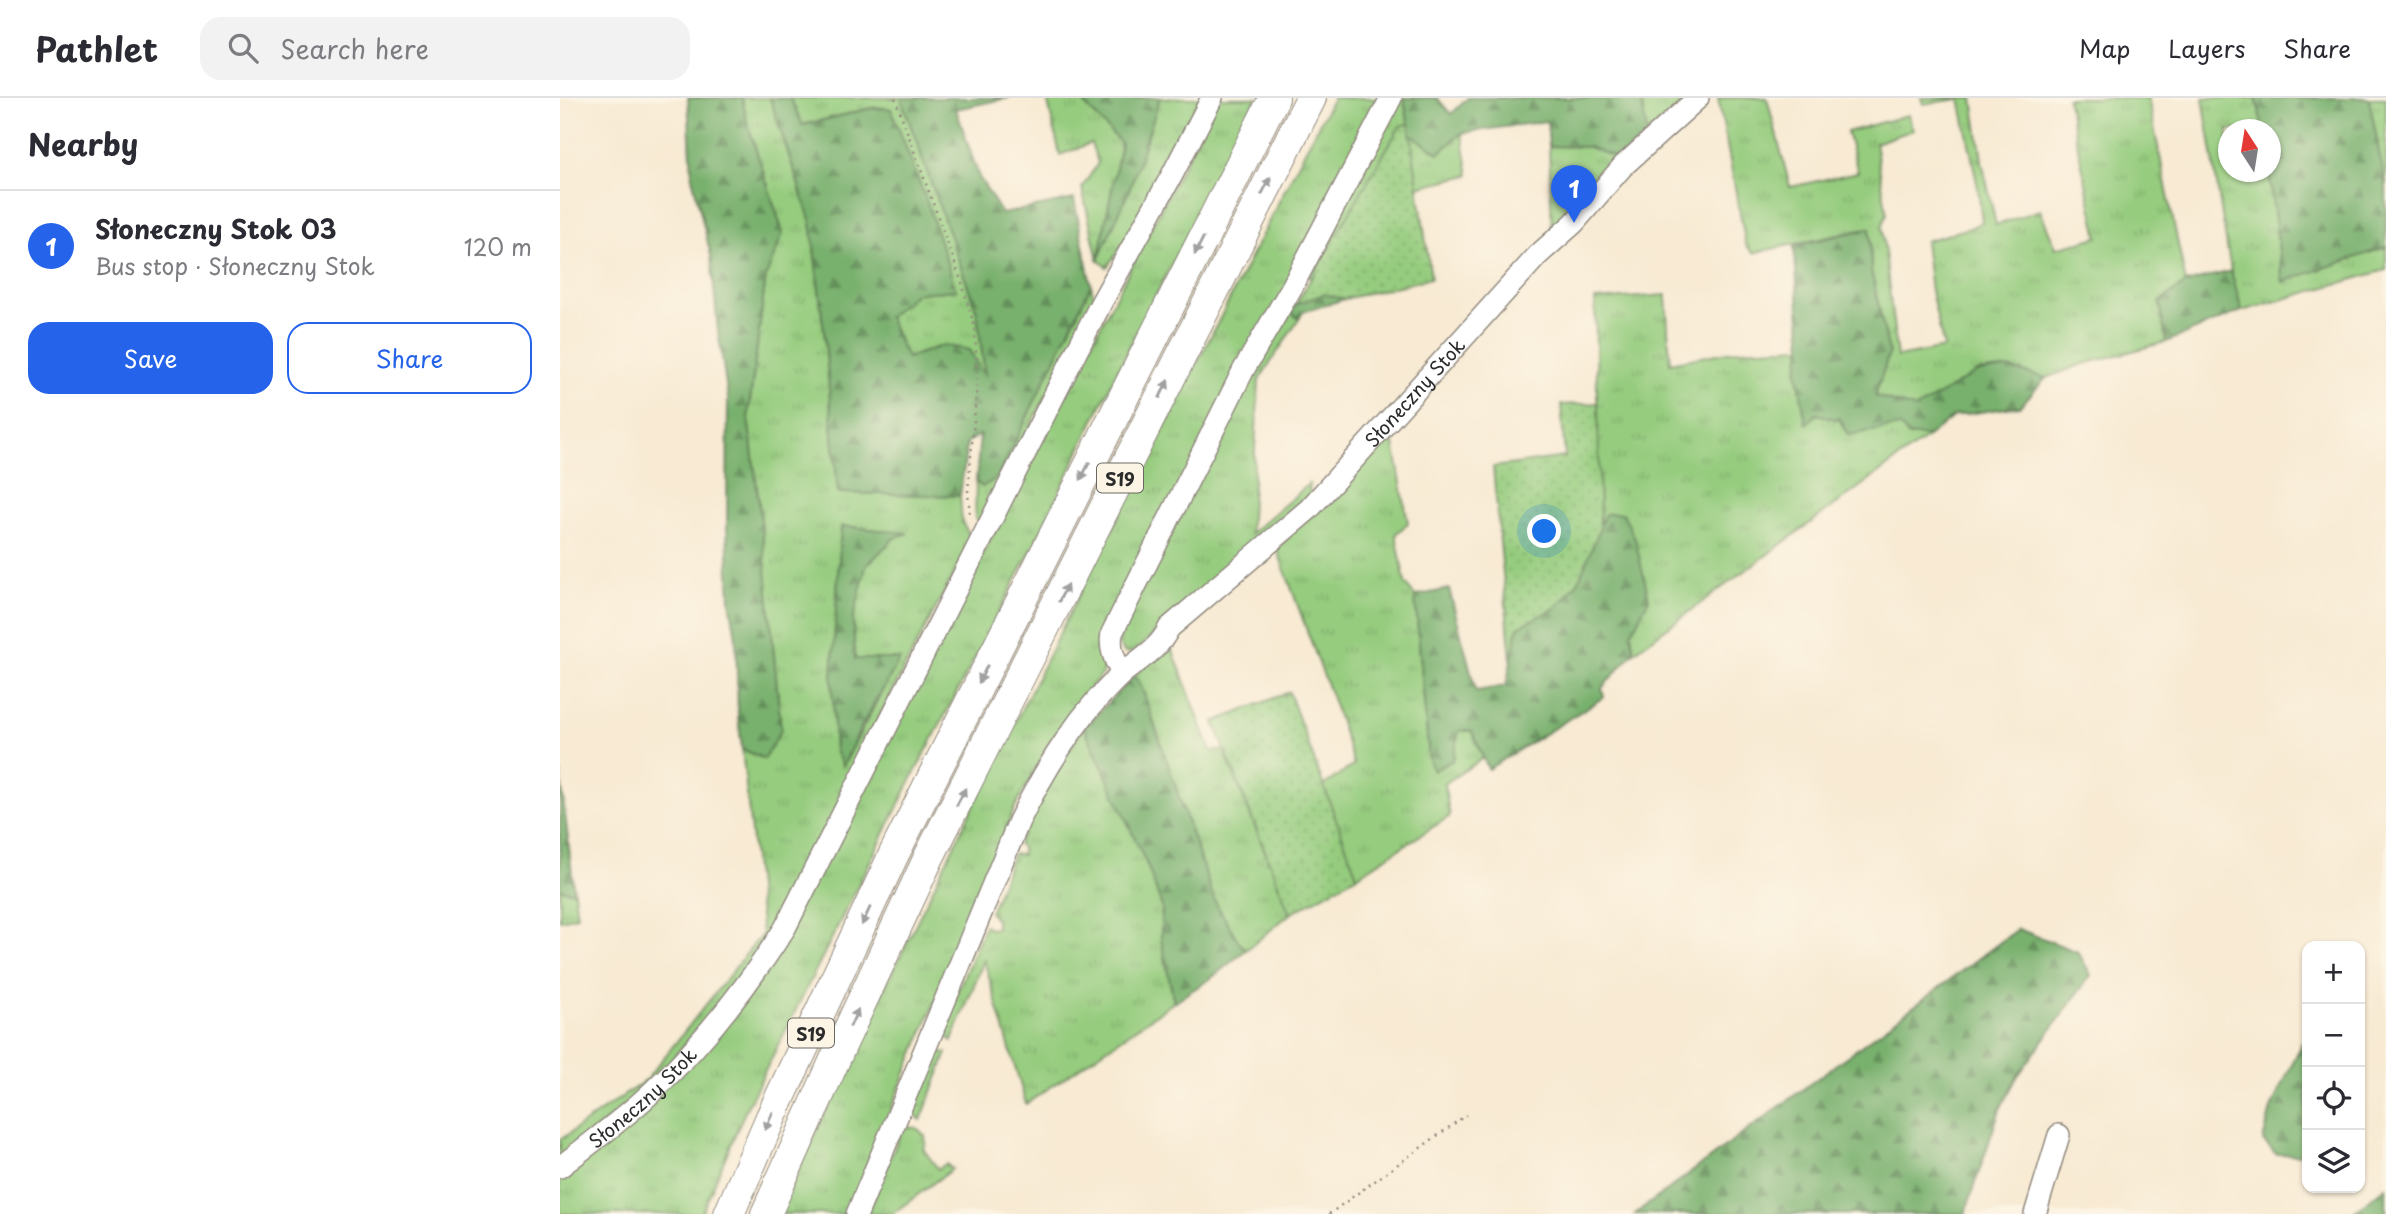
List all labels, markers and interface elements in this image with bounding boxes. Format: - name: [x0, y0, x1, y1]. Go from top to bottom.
- search box: [200, 17, 690, 80]
- text: Pathlet: [35, 23, 158, 73]
- icon: search: [224, 29, 262, 67]
- text: Search here: [280, 29, 429, 68]
- text: Map: [2079, 30, 2130, 66]
- text: Layers: [2168, 30, 2245, 66]
- text: Share: [2283, 30, 2351, 66]
- north arrow: [2218, 119, 2281, 182]
- text: Nearby: [28, 121, 138, 166]
- pin: 1: [1551, 165, 1597, 223]
- one-way arrow: [1260, 176, 1272, 196]
- text: Słoneczny Stok 03: [95, 209, 337, 248]
- text: 1: [46, 229, 57, 264]
- text: 120 m: [464, 229, 532, 264]
- one-way arrow: [1194, 236, 1205, 256]
- text: Bus stop · Słoneczny Stok: [95, 248, 375, 283]
- button: Save: [28, 322, 273, 394]
- button: Share: [287, 322, 532, 394]
- street label: Słoneczny Stok: [1358, 331, 1471, 453]
- one-way arrow: [1158, 379, 1169, 399]
- one-way arrow: [1080, 461, 1091, 481]
- road number: S19: [1097, 464, 1143, 492]
- your location: [1527, 514, 1561, 548]
- one-way arrow: [1057, 583, 1069, 603]
- one-way arrow: [978, 665, 990, 685]
- one-way arrow: [955, 787, 966, 807]
- one-way arrow: [860, 905, 871, 926]
- map controls: [2302, 941, 2365, 1193]
- button: +: [2302, 941, 2365, 1004]
- button: −: [2302, 1004, 2365, 1067]
- one-way arrow: [849, 1008, 860, 1028]
- road number: S19: [788, 1018, 834, 1048]
- street label: Słoneczny Stok: [582, 1041, 703, 1154]
- button: locate: [2302, 1067, 2365, 1130]
- one-way arrow: [763, 1111, 774, 1132]
- button: layers: [2302, 1130, 2365, 1193]

